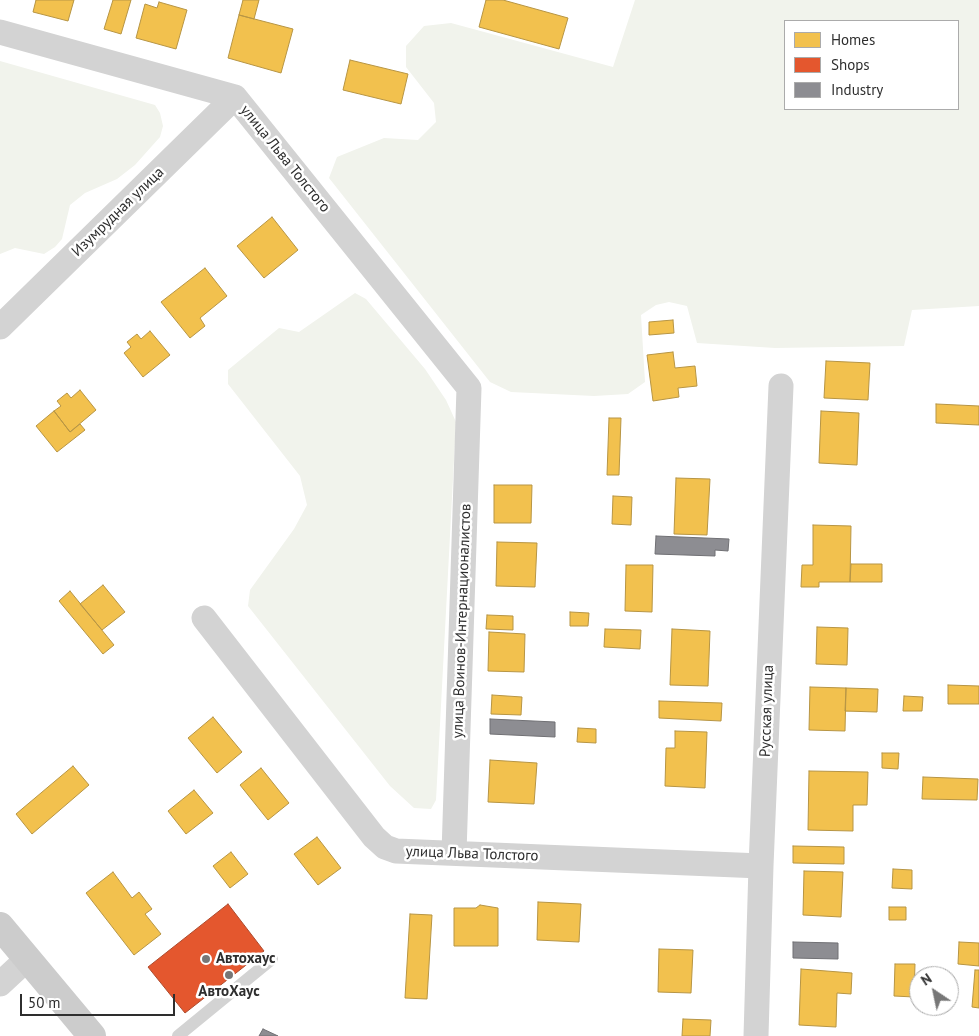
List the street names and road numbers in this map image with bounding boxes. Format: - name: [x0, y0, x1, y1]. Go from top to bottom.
- street label: улица Льва Толстого: [236, 102, 334, 216]
- street label: Изумрудная улица: [68, 163, 168, 261]
- street label: улица Воинов-Интернационалистов: [449, 503, 475, 739]
- street label: Русская улица: [756, 665, 778, 757]
- street label: улица Льва Толстого: [405, 843, 539, 865]

